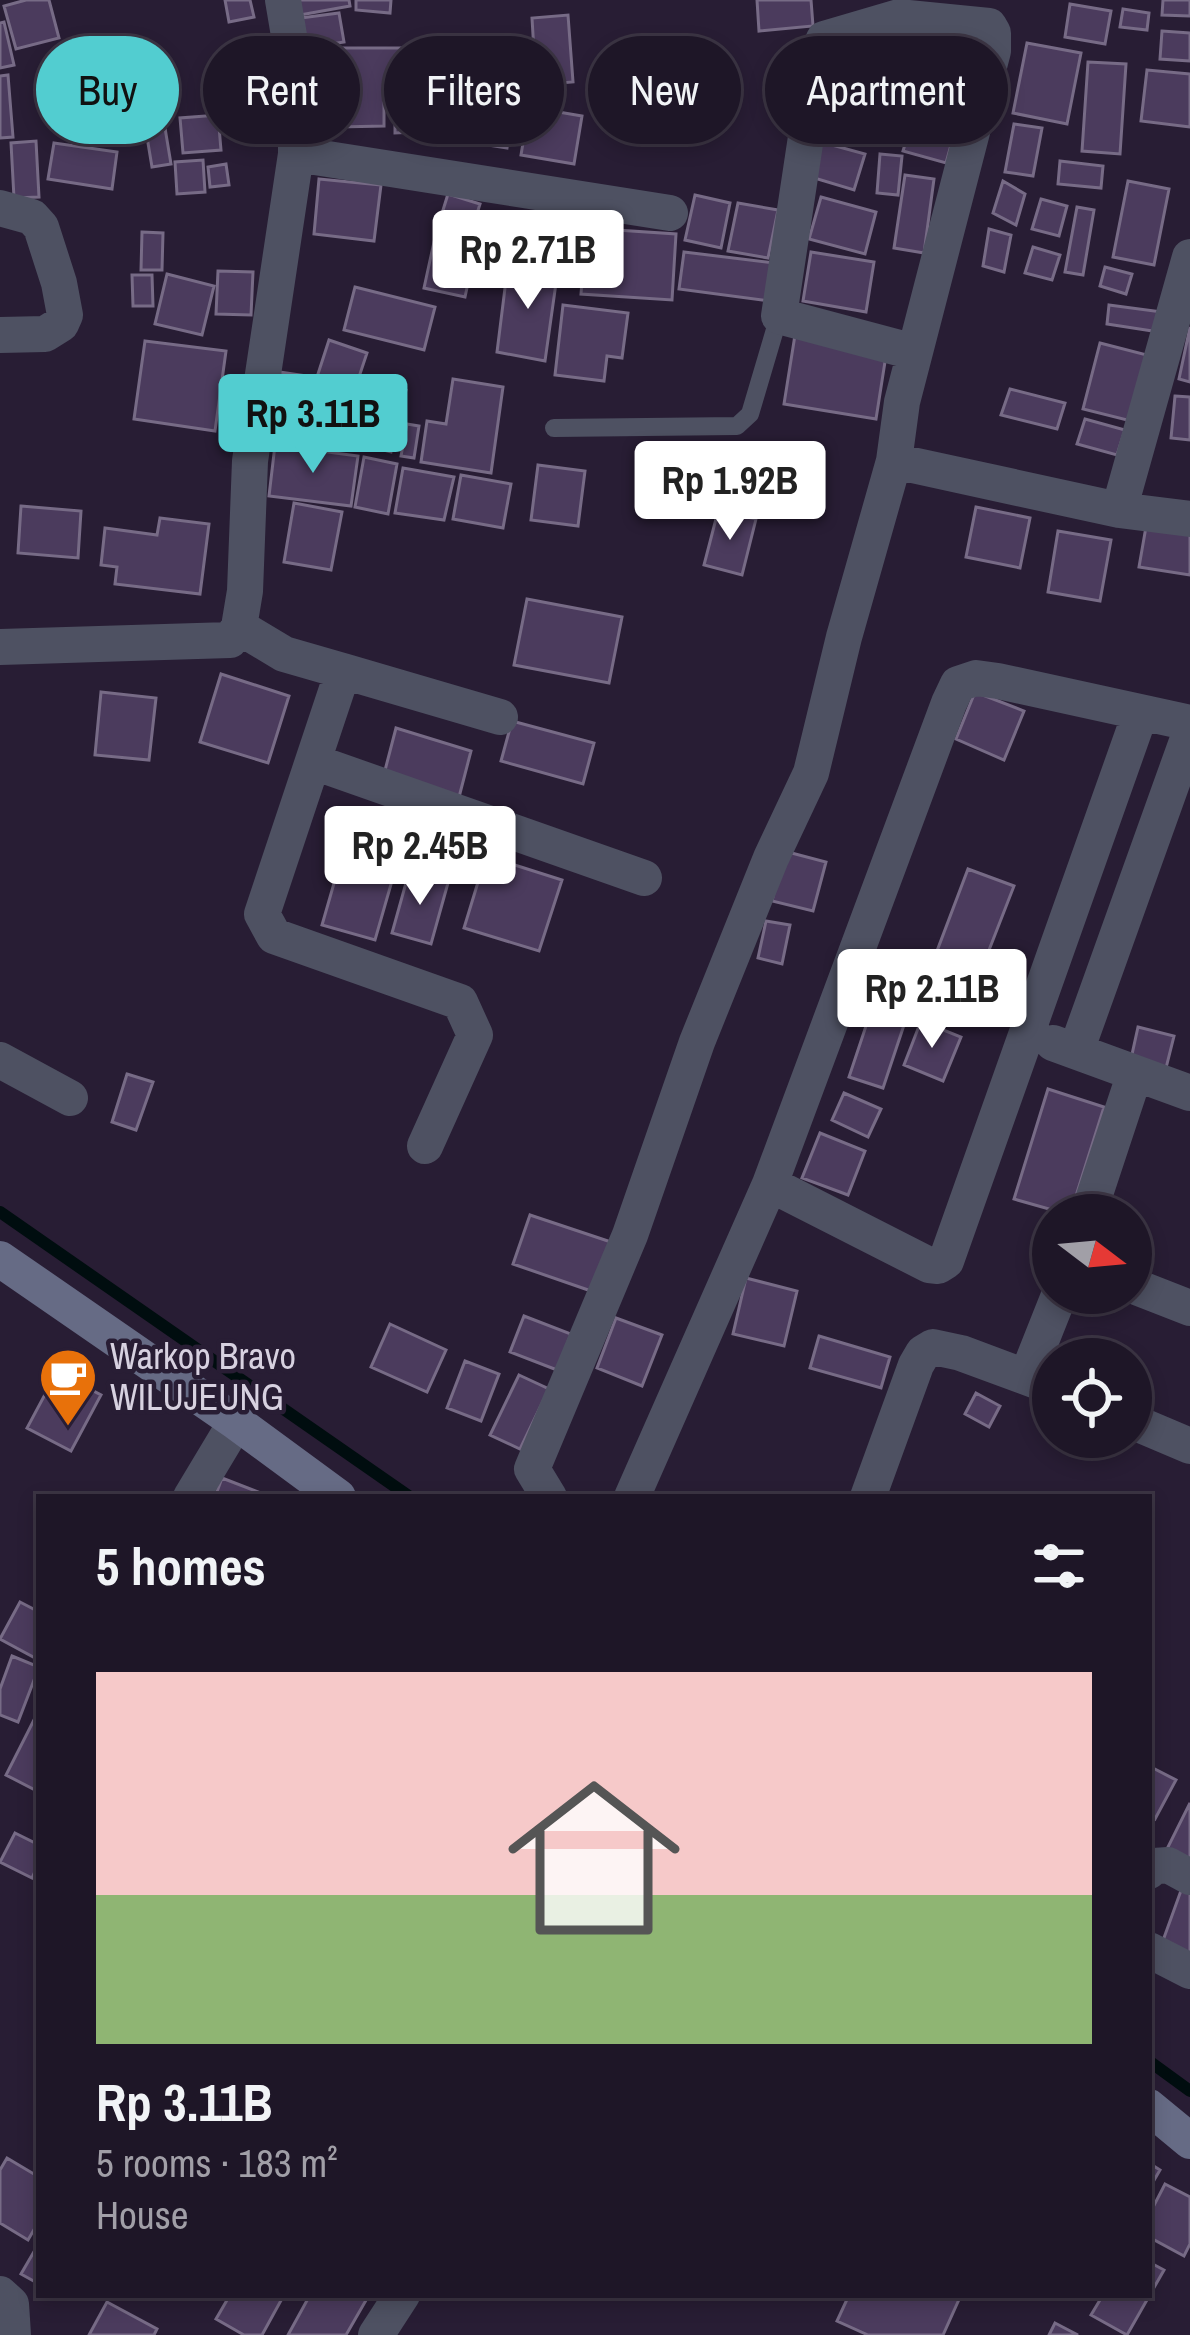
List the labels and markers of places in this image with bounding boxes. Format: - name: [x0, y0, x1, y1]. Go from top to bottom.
- pin: Rp 2.71B: [404, 210, 652, 312]
- pin: Rp 3.11B: [189, 374, 437, 476]
- pin: Rp 1.92B: [606, 441, 854, 543]
- pin: Rp 2.45B: [296, 806, 544, 908]
- pin: Rp 2.11B: [808, 949, 1056, 1051]
- place label: Warkop Bravo WILUJEUNG: [110, 1332, 296, 1421]
- cafe icon: Warkop Bravo WILUJEUNG: [37, 1346, 99, 1428]

